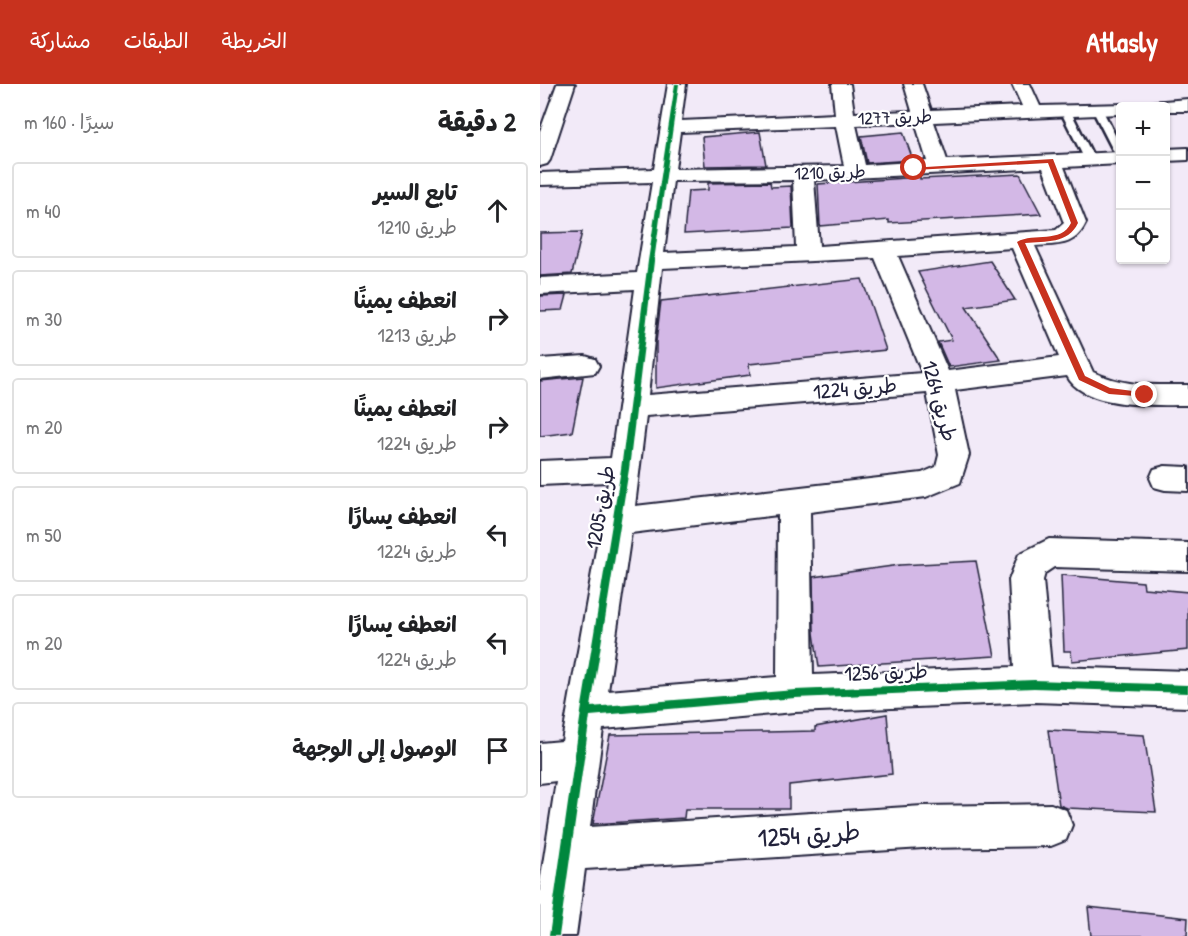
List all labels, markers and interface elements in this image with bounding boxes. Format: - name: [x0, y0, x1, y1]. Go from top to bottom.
- text: Atlasly: [1086, 23, 1158, 61]
- text: مشاركة: [30, 26, 91, 55]
- text: الطبقات: [124, 26, 189, 55]
- text: الخريطة: [222, 26, 287, 55]
- map controls: [1116, 102, 1170, 264]
- button: +: [1116, 102, 1170, 156]
- street label: طريق 1277: [857, 103, 933, 131]
- text: 2 دقيقة: [438, 104, 516, 139]
- text: سيرًا · 160 m: [24, 108, 114, 135]
- route start: [900, 154, 926, 180]
- button: −: [1116, 156, 1170, 210]
- street label: طريق 1210: [794, 158, 866, 186]
- text: تابع السير: [374, 177, 457, 207]
- icon: ahead: [481, 194, 514, 227]
- text: 40 m: [26, 197, 61, 224]
- button: locate: [1116, 210, 1170, 264]
- text: طريق 1210: [378, 213, 457, 240]
- text: انعطف يمينًا: [354, 285, 457, 315]
- icon: right: [481, 302, 514, 335]
- text: 30 m: [26, 305, 62, 332]
- text: طريق 1213: [378, 321, 457, 348]
- street label: طريق 1264: [915, 357, 965, 445]
- street label: طريق 1224: [812, 370, 898, 406]
- route end: [1131, 381, 1157, 407]
- text: انعطف يمينًا: [354, 393, 457, 423]
- icon: right: [481, 410, 514, 443]
- text: 20 m: [26, 413, 63, 440]
- text: طريق 1224: [377, 429, 457, 456]
- street label: طريق 1205: [578, 463, 622, 551]
- text: انعطف يسارًا: [348, 501, 457, 531]
- icon: left: [481, 518, 514, 551]
- text: 50 m: [26, 521, 62, 548]
- text: طريق 1224: [377, 537, 457, 564]
- text: انعطف يسارًا: [348, 609, 457, 639]
- icon: left: [481, 626, 514, 659]
- text: 20 m: [26, 629, 63, 656]
- text: طريق 1224: [377, 645, 457, 672]
- street label: طريق 1256: [844, 656, 928, 688]
- text: الوصول إلى الوجهة: [292, 733, 457, 763]
- icon: arrive: [481, 734, 514, 767]
- street label: طريق 1254: [756, 813, 862, 855]

